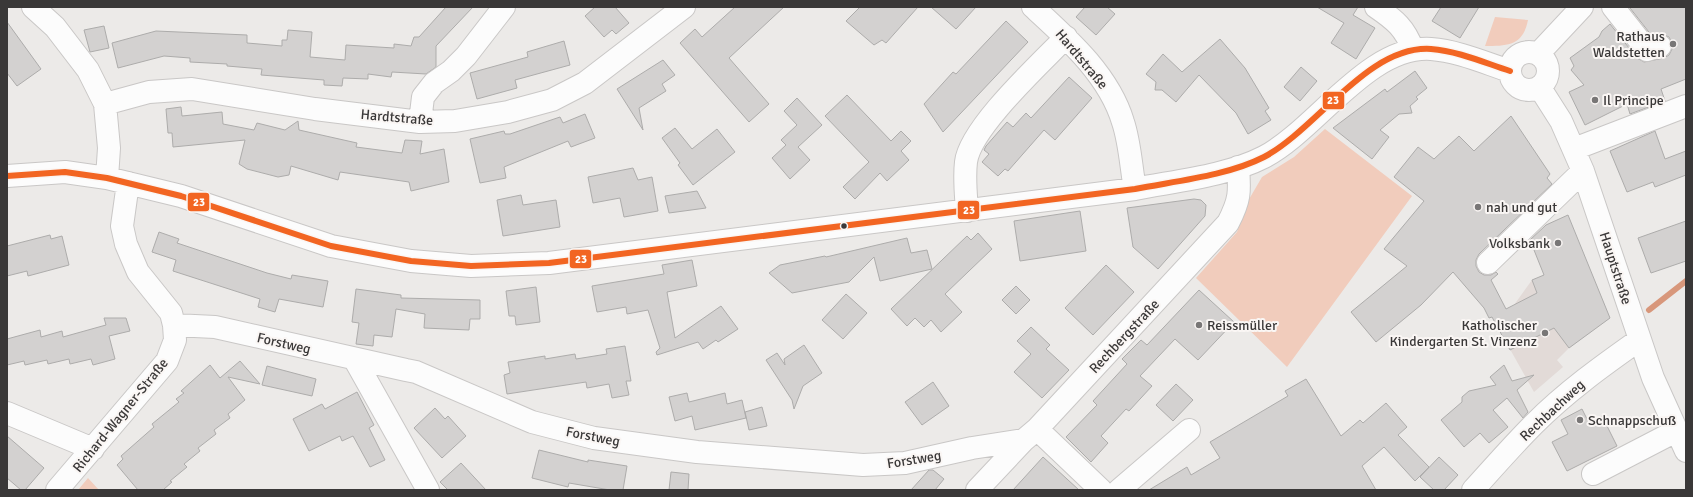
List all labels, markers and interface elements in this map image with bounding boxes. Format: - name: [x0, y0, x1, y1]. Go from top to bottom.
- street label: Hardtstraße: [1052, 26, 1112, 93]
- place label: Rathaus Waldstetten: [1593, 28, 1665, 61]
- marker: Rathaus Waldstetten: [1668, 39, 1678, 49]
- line badge: 23: [1322, 91, 1345, 110]
- place label: Il Principe: [1603, 92, 1664, 109]
- text: 23: [1327, 94, 1339, 107]
- marker: Il Principe: [1590, 95, 1600, 105]
- street label: Hardtstraße: [360, 106, 434, 129]
- line badge: 23: [187, 192, 210, 212]
- text: 23: [193, 196, 205, 209]
- place label: nah und gut: [1486, 199, 1557, 216]
- line badge: 23: [957, 200, 980, 220]
- marker: nah und gut: [1473, 202, 1483, 212]
- text: 23: [963, 204, 975, 217]
- unlabelled marker: [839, 221, 849, 231]
- street label: Hauptstraße: [1596, 230, 1635, 307]
- place label: Volksbank: [1489, 235, 1550, 252]
- marker: Volksbank: [1553, 238, 1563, 248]
- line badge: 23: [569, 249, 592, 269]
- text: 23: [575, 253, 587, 266]
- street label: Rechbergstraße: [1086, 296, 1163, 377]
- place label: Reissmüller: [1207, 317, 1278, 334]
- place label: Katholischer Kindergarten St. Vinzenz: [1389, 317, 1538, 350]
- marker: Reissmüller: [1194, 320, 1204, 330]
- marker: Katholischer Kindergarten St. Vinzenz: [1540, 328, 1550, 338]
- street label: Forstweg: [255, 329, 312, 358]
- street label: Richard-Wagner-Straße: [69, 355, 172, 476]
- street label: Rechbachweg: [1516, 376, 1588, 445]
- place label: Schnappschuß: [1588, 412, 1677, 429]
- marker: Schnappschuß: [1575, 415, 1585, 425]
- street label: Forstweg: [564, 423, 621, 450]
- street label: Forstweg: [886, 447, 942, 472]

